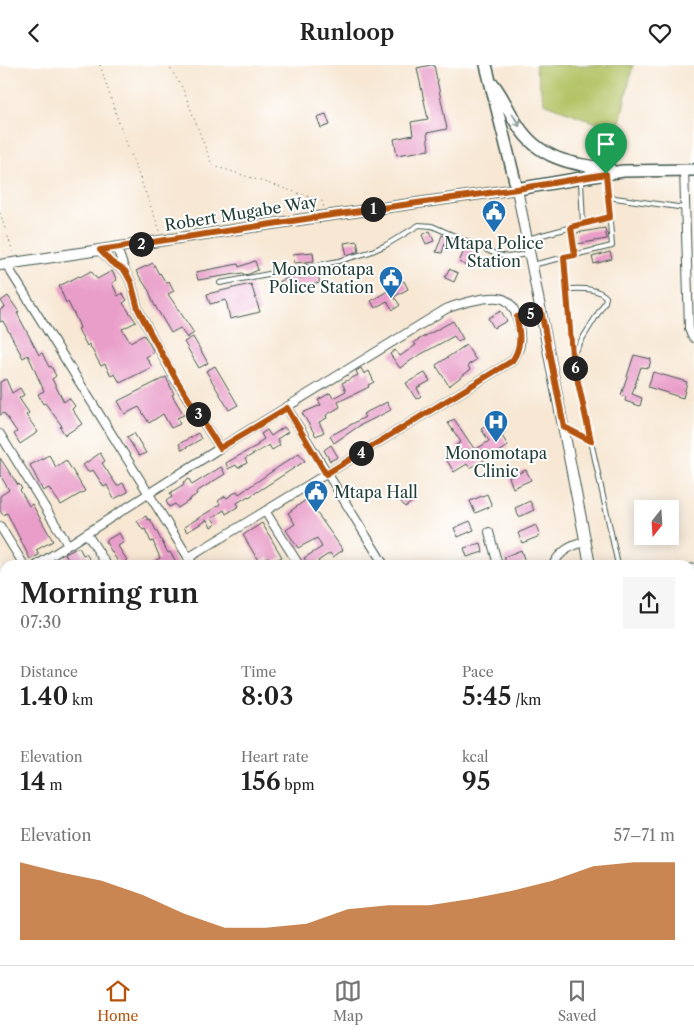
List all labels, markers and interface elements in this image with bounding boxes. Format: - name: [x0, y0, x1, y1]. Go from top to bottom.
- icon: back: [20, 19, 48, 47]
- text: Runloop: [300, 19, 394, 46]
- icon: heart: [646, 19, 674, 47]
- one-way arrow: [511, 113, 521, 127]
- pin: [585, 123, 627, 174]
- icon: arrive: [592, 130, 620, 158]
- street label: Robert Mugabe Way: [163, 191, 320, 235]
- pin: 1: [360, 197, 386, 221]
- public building icon: Mtapa Police Station: [481, 199, 507, 233]
- text: 1: [370, 200, 377, 218]
- pin: 2: [128, 231, 154, 257]
- place label: Mtapa Police Station: [444, 233, 544, 271]
- text: 2: [137, 235, 146, 253]
- place label: Monomotapa Police Station: [269, 259, 375, 297]
- public building icon: Monomotapa Police Station: [378, 265, 404, 299]
- pin: 5: [518, 301, 542, 327]
- text: 5: [527, 305, 534, 323]
- pin: 6: [562, 355, 588, 381]
- text: 6: [571, 359, 580, 377]
- pin: 3: [186, 401, 210, 427]
- text: 3: [195, 405, 202, 423]
- hospital icon: Monomotapa Clinic: [483, 409, 509, 443]
- pin: 4: [348, 441, 374, 465]
- place label: Monomotapa Clinic: [445, 443, 548, 481]
- text: 4: [357, 444, 366, 462]
- public building icon: Mtapa Hall: [303, 479, 329, 513]
- place label: Mtapa Hall: [334, 482, 418, 502]
- north arrow: [634, 500, 679, 545]
- map controls: [634, 500, 679, 545]
- text: Morning run: [20, 576, 199, 610]
- button: share: [623, 577, 675, 629]
- text: 07:30: [20, 612, 61, 632]
- text: Distance: [20, 663, 78, 681]
- text: Time: [241, 663, 276, 681]
- text: Pace: [462, 663, 494, 681]
- text: 1.40: [20, 681, 68, 712]
- text: 8:03: [241, 681, 293, 712]
- text: 5:45: [462, 681, 511, 712]
- text: km: [68, 691, 93, 709]
- text: /km: [511, 691, 541, 709]
- text: Elevation: [20, 748, 83, 766]
- text: Heart rate: [241, 748, 308, 766]
- text: kcal: [462, 748, 488, 766]
- text: 14: [20, 766, 46, 797]
- text: 156: [241, 766, 281, 797]
- text: 95: [462, 766, 491, 797]
- text: m: [46, 776, 62, 794]
- text: bpm: [281, 776, 314, 794]
- text: Elevation: [20, 825, 91, 845]
- text: 57–71 m: [613, 825, 675, 845]
- tab: Home: [97, 977, 138, 1025]
- tab: Map: [333, 977, 363, 1025]
- tab: Saved: [558, 977, 597, 1025]

